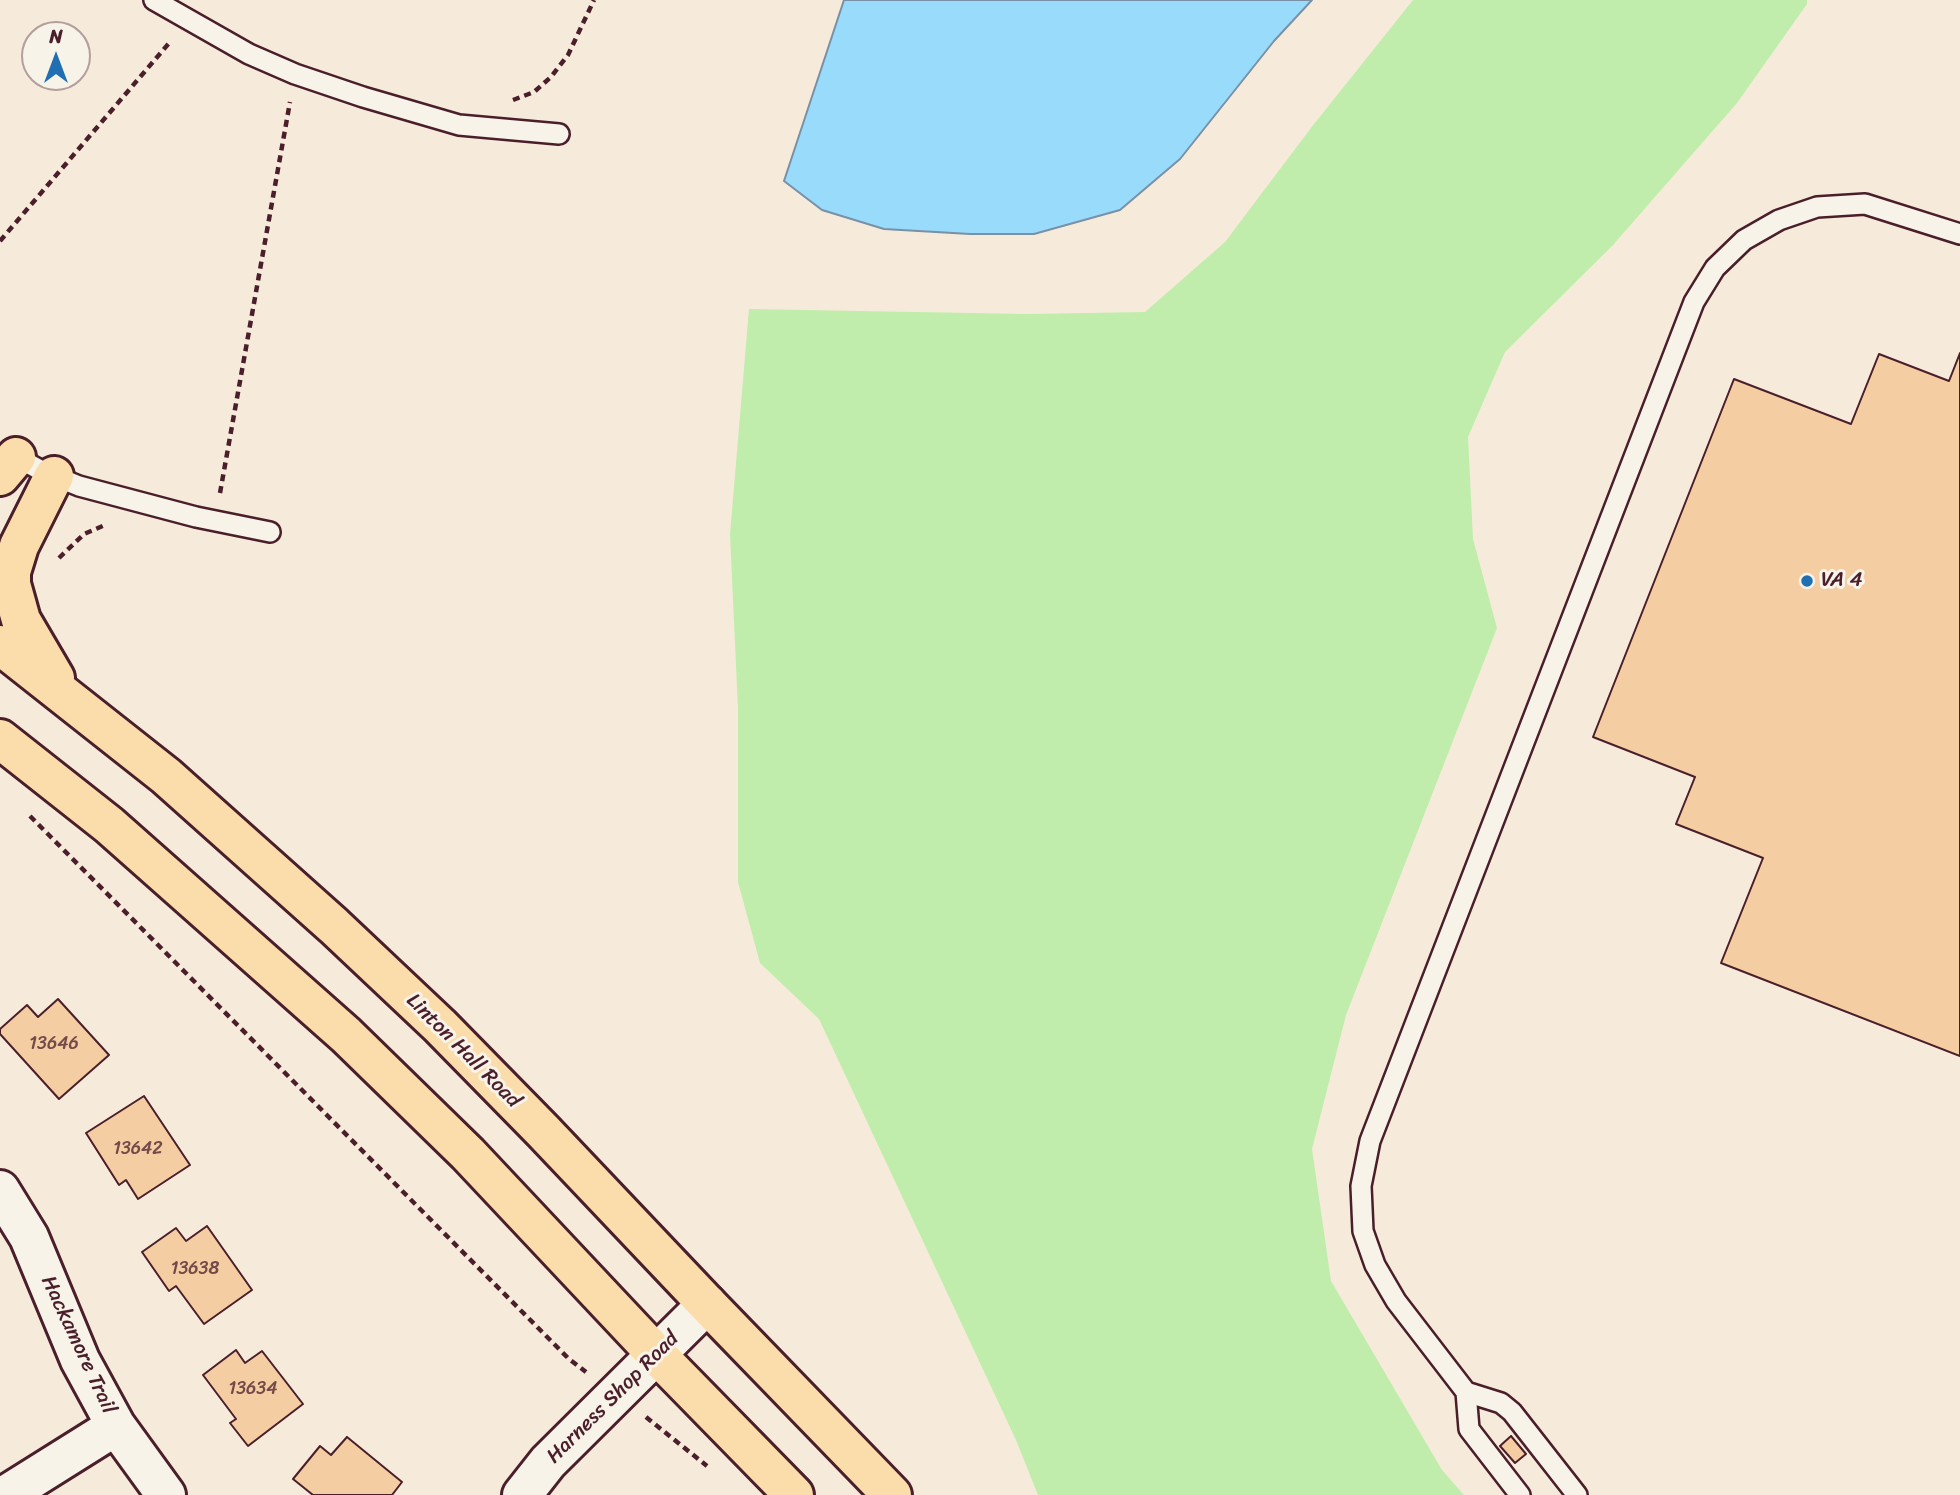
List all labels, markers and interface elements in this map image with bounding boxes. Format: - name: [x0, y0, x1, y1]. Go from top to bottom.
- text: N: [49, 20, 63, 53]
- north arrow: [21, 21, 91, 91]
- place label: VA 4: [1821, 568, 1863, 594]
- marker: VA 4: [1799, 573, 1815, 589]
- street label: Linton Hall Road: [401, 989, 525, 1113]
- house number: 13646: [29, 1033, 79, 1055]
- house number: 13642: [113, 1138, 163, 1160]
- house number: 13638: [171, 1258, 219, 1280]
- street label: Hackamore Trail: [35, 1272, 121, 1418]
- street label: Harness Shop Road: [542, 1327, 684, 1469]
- house number: 13634: [229, 1378, 277, 1400]

